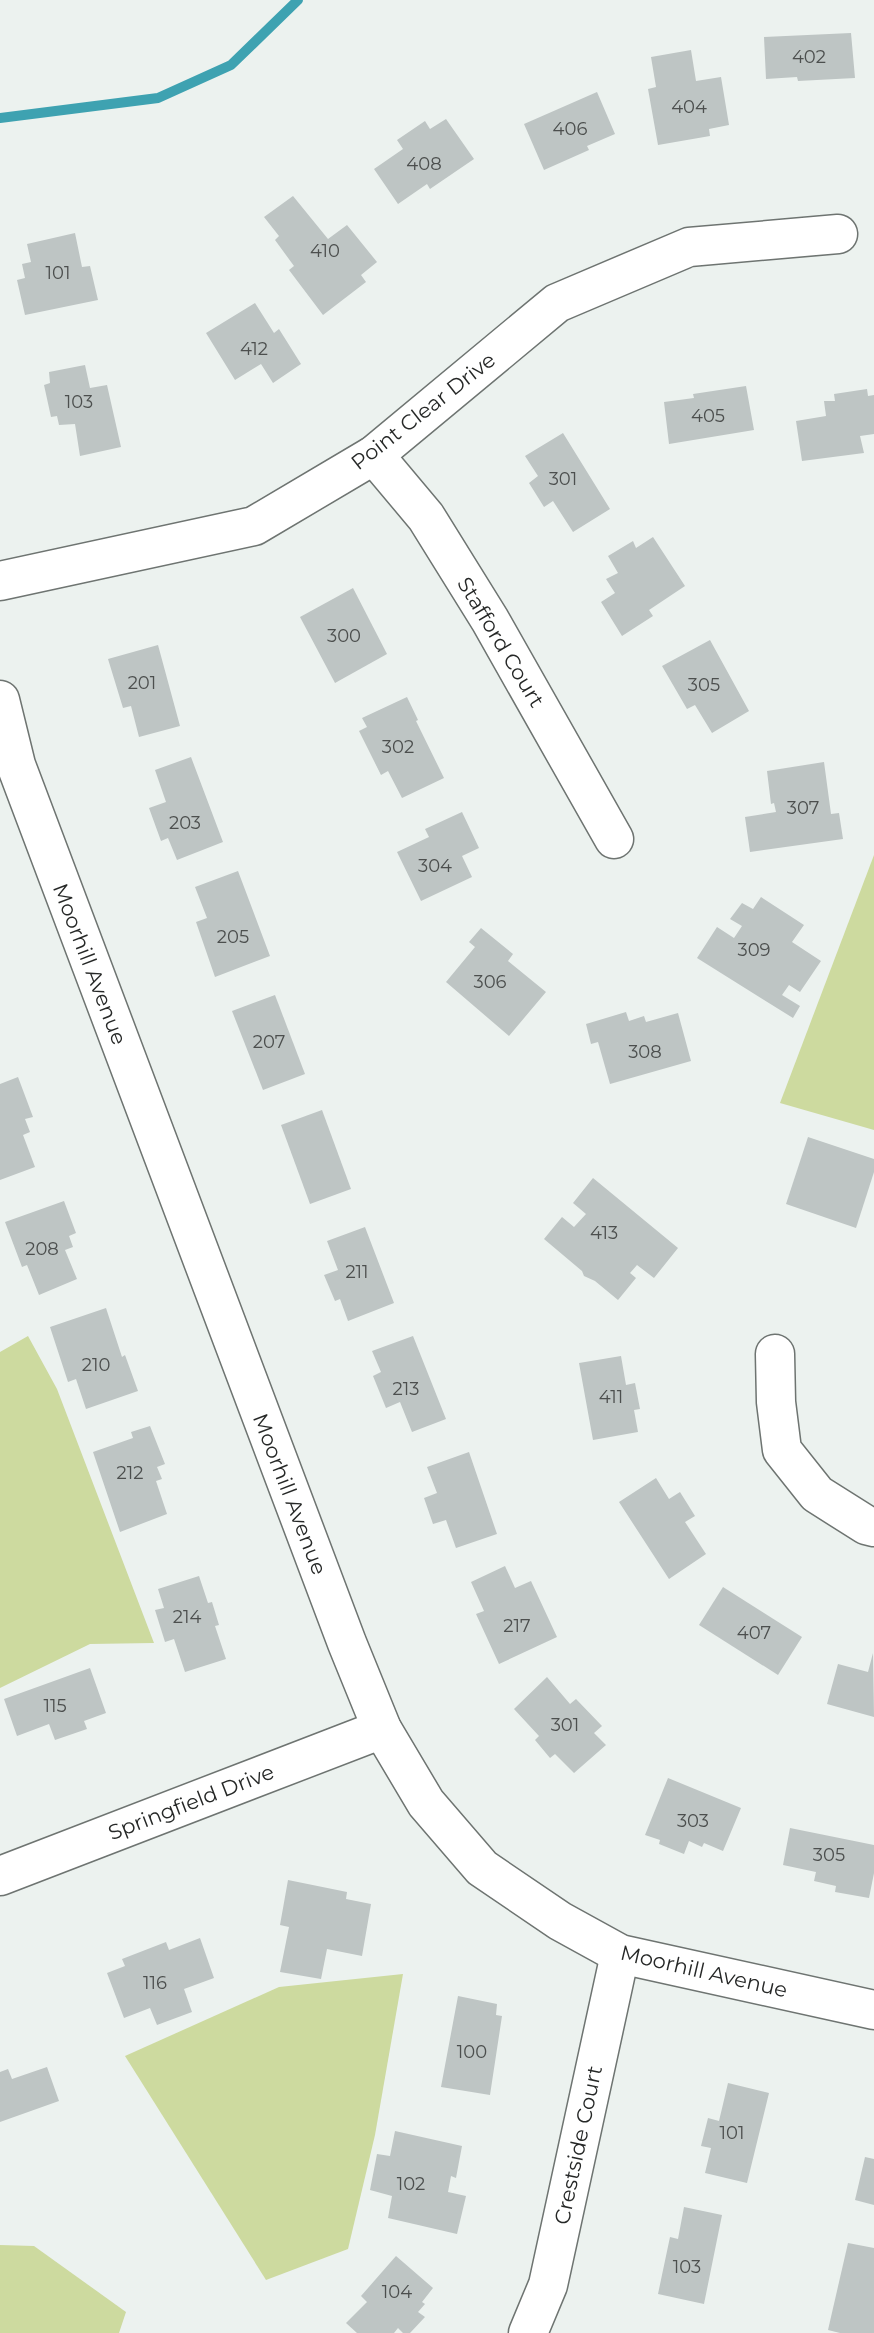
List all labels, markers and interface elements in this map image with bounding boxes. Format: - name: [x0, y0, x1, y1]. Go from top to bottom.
- house number: 402: [792, 46, 826, 68]
- house number: 404: [671, 96, 707, 118]
- house number: 406: [553, 118, 587, 140]
- house number: 408: [406, 153, 442, 175]
- house number: 410: [310, 240, 340, 262]
- house number: 101: [46, 262, 70, 284]
- house number: 412: [240, 338, 268, 360]
- street label: Point Clear Drive: [346, 347, 500, 475]
- house number: 103: [65, 391, 93, 413]
- house number: 405: [691, 405, 725, 427]
- house number: 301: [549, 468, 577, 490]
- street label: Stafford Court: [452, 572, 550, 712]
- house number: 300: [327, 625, 361, 647]
- house number: 201: [128, 672, 156, 694]
- house number: 305: [688, 674, 720, 696]
- house number: 302: [382, 736, 414, 758]
- house number: 307: [787, 797, 819, 819]
- house number: 203: [169, 812, 201, 834]
- house number: 304: [418, 855, 452, 877]
- street label: Moorhill Avenue: [48, 880, 132, 1048]
- house number: 205: [217, 926, 249, 948]
- house number: 309: [737, 939, 771, 961]
- house number: 306: [473, 971, 507, 993]
- house number: 207: [253, 1031, 285, 1053]
- house number: 308: [628, 1041, 662, 1063]
- house number: 413: [590, 1222, 618, 1244]
- house number: 208: [25, 1238, 59, 1260]
- house number: 211: [345, 1261, 369, 1283]
- house number: 210: [82, 1354, 110, 1376]
- house number: 213: [393, 1378, 419, 1400]
- house number: 411: [599, 1386, 623, 1408]
- street label: Moorhill Avenue: [248, 1410, 332, 1578]
- house number: 212: [117, 1462, 143, 1484]
- house number: 214: [173, 1606, 201, 1628]
- house number: 217: [503, 1615, 531, 1637]
- house number: 407: [737, 1622, 771, 1644]
- house number: 115: [43, 1695, 67, 1717]
- house number: 301: [551, 1714, 579, 1736]
- street label: Springfield Drive: [105, 1759, 277, 1845]
- house number: 303: [677, 1810, 709, 1832]
- house number: 305: [813, 1844, 845, 1866]
- street label: Moorhill Avenue: [618, 1940, 790, 2002]
- house number: 116: [143, 1972, 167, 1994]
- house number: 100: [457, 2041, 487, 2063]
- street label: Crestside Court: [549, 2063, 607, 2227]
- house number: 101: [720, 2122, 744, 2144]
- house number: 102: [397, 2173, 425, 2195]
- house number: 103: [673, 2256, 701, 2278]
- house number: 104: [382, 2281, 412, 2303]

